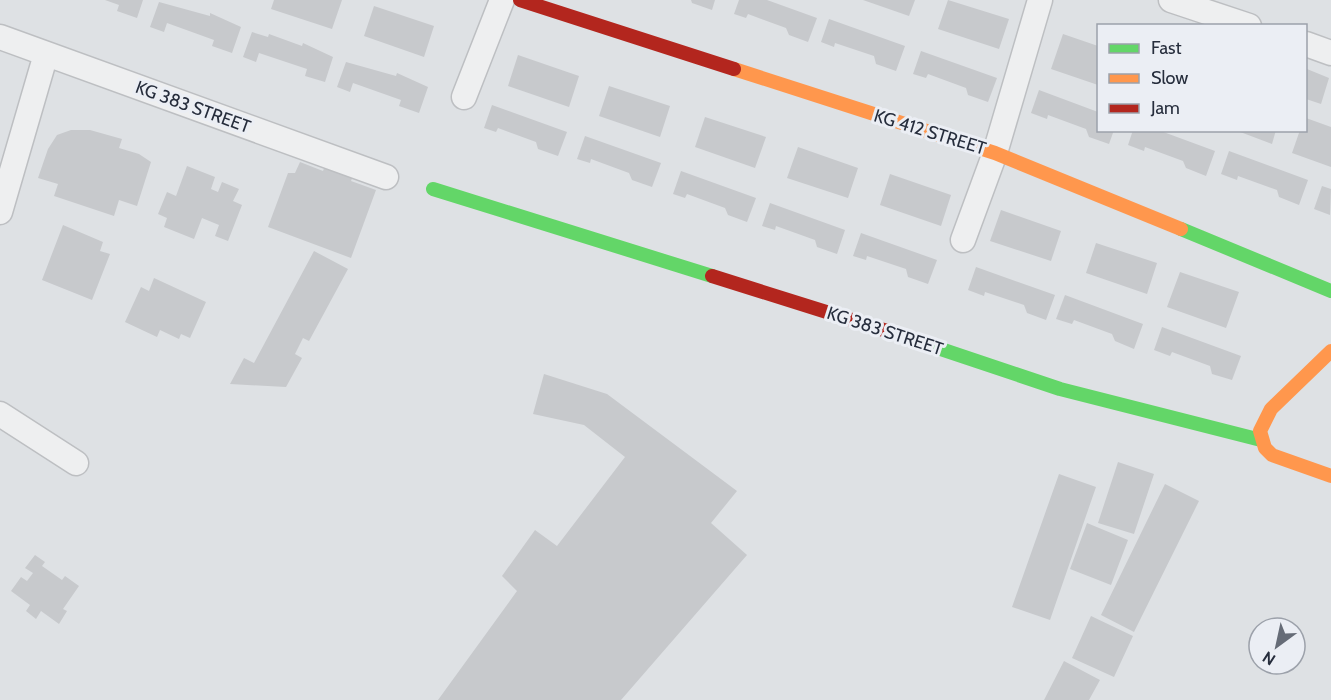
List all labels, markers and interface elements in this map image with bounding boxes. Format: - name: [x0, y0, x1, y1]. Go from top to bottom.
- legend: [1097, 24, 1307, 132]
- text: Fast: [1151, 37, 1182, 59]
- text: Slow: [1151, 67, 1188, 89]
- street label: KG 383 STREET: [132, 76, 254, 138]
- text: Jam: [1150, 97, 1180, 119]
- street label: KG 412 STREET: [871, 105, 989, 160]
- street label: KG 383 STREET: [824, 302, 946, 360]
- north arrow: [1247, 616, 1307, 676]
- text: N: [1259, 647, 1279, 669]

